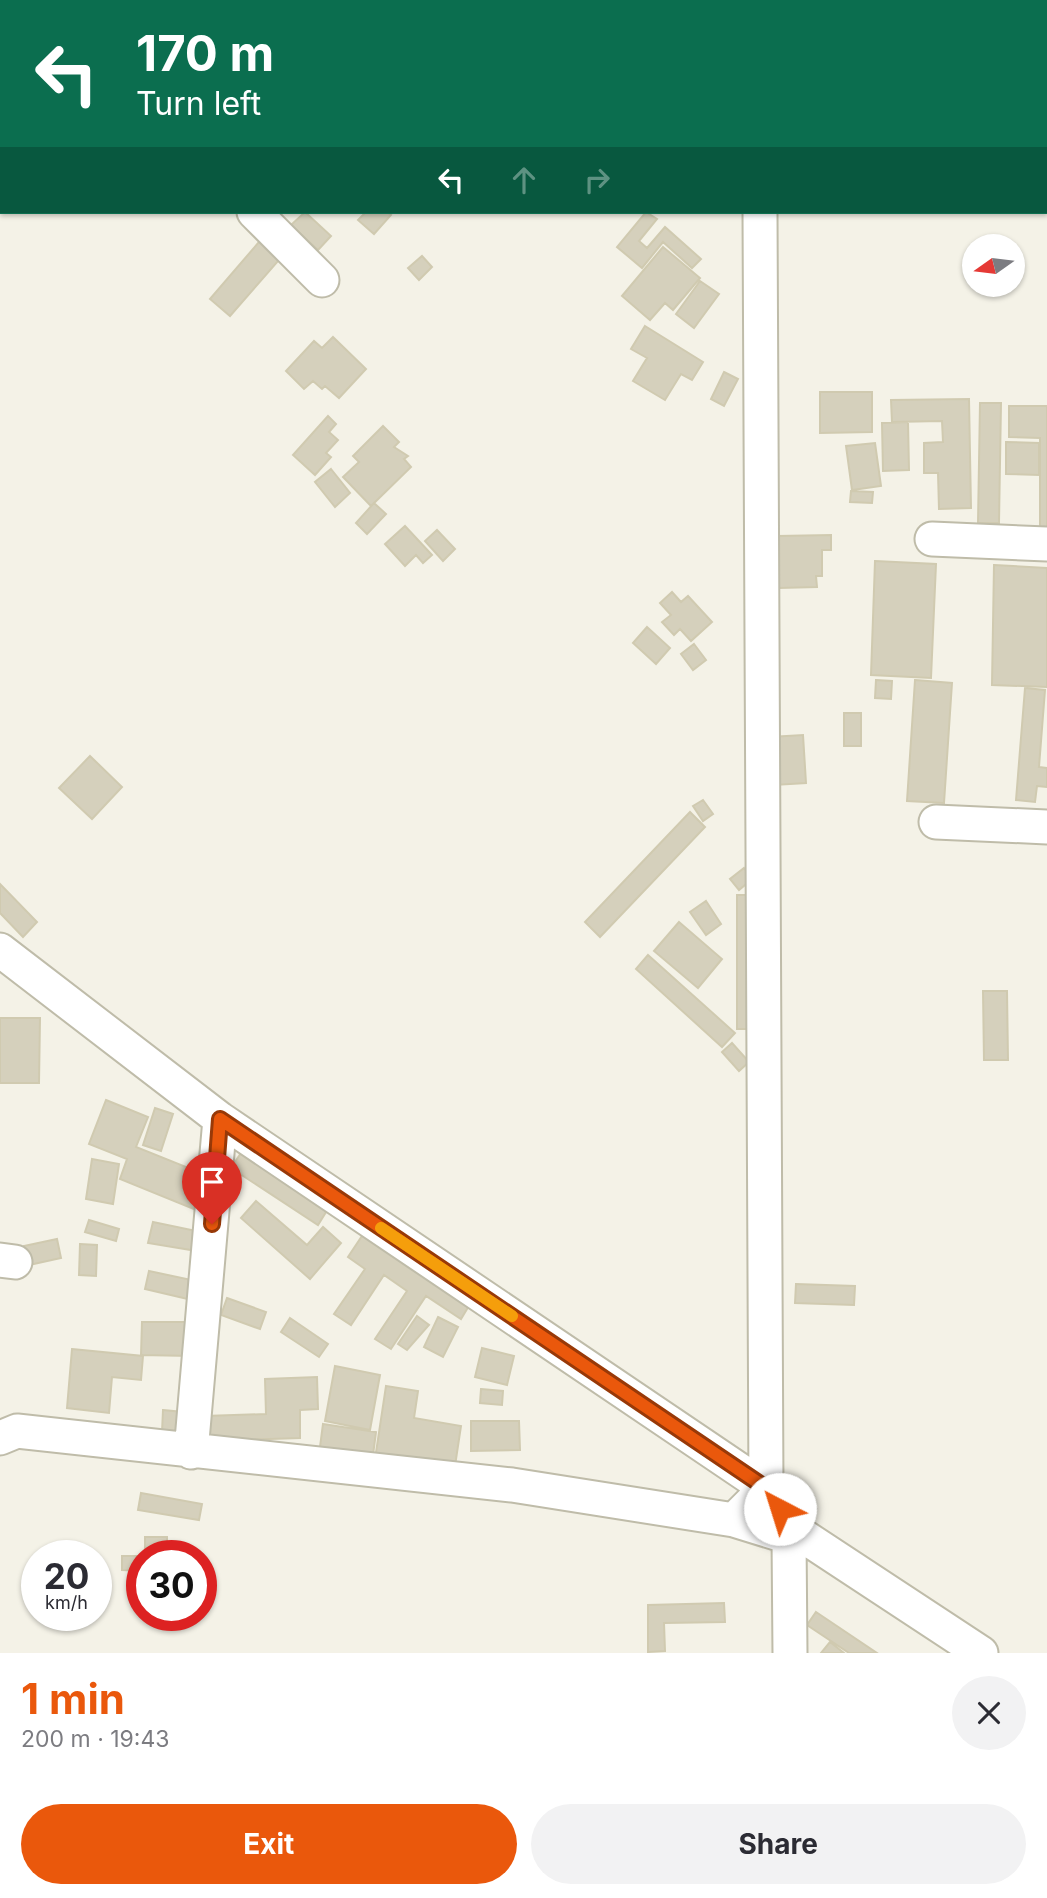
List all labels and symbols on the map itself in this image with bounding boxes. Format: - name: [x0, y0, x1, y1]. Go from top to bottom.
- north arrow: [962, 234, 1026, 298]
- pin: [182, 1152, 242, 1224]
- position arrow: [743, 1472, 817, 1546]
- speed limit sign: 30: [126, 1540, 217, 1631]

